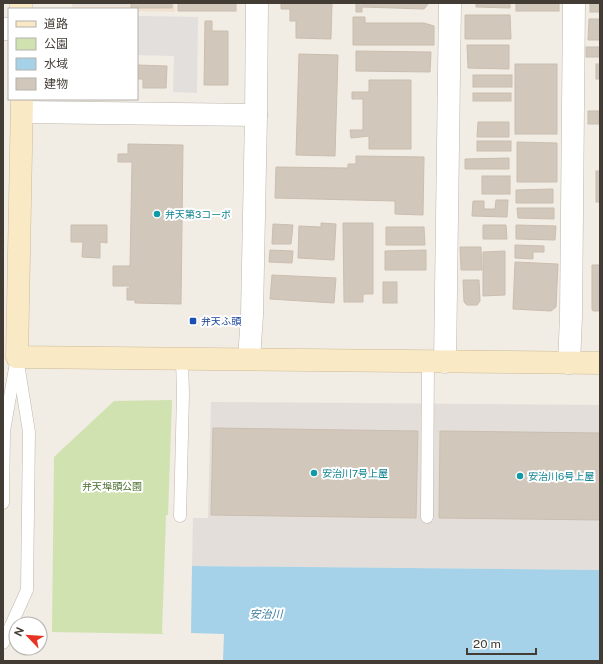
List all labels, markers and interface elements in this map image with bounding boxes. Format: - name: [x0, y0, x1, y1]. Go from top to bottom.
- legend: [8, 8, 138, 100]
- text: 道路: [44, 17, 68, 31]
- text: 公園: [44, 37, 68, 51]
- text: 水域: [44, 57, 68, 71]
- text: 建物: [44, 77, 68, 91]
- place label: 弁天第3コーポ: [165, 208, 231, 220]
- marker: 弁天第3コーポ: [152, 209, 162, 219]
- place label: 弁天ふ頭: [201, 315, 242, 327]
- marker: 弁天ふ頭: [188, 316, 198, 326]
- place label: 安治川7号上屋: [322, 467, 388, 479]
- marker: 安治川7号上屋: [309, 468, 319, 478]
- place label: 安治川6号上屋: [528, 470, 594, 482]
- marker: 安治川6号上屋: [515, 471, 525, 481]
- park label: 弁天埠頭公園: [82, 480, 142, 492]
- water label: 安治川: [250, 608, 283, 620]
- north arrow: [8, 616, 48, 656]
- text: N: [12, 625, 26, 638]
- scale bar: [467, 630, 536, 656]
- text: 20 m: [473, 637, 501, 651]

